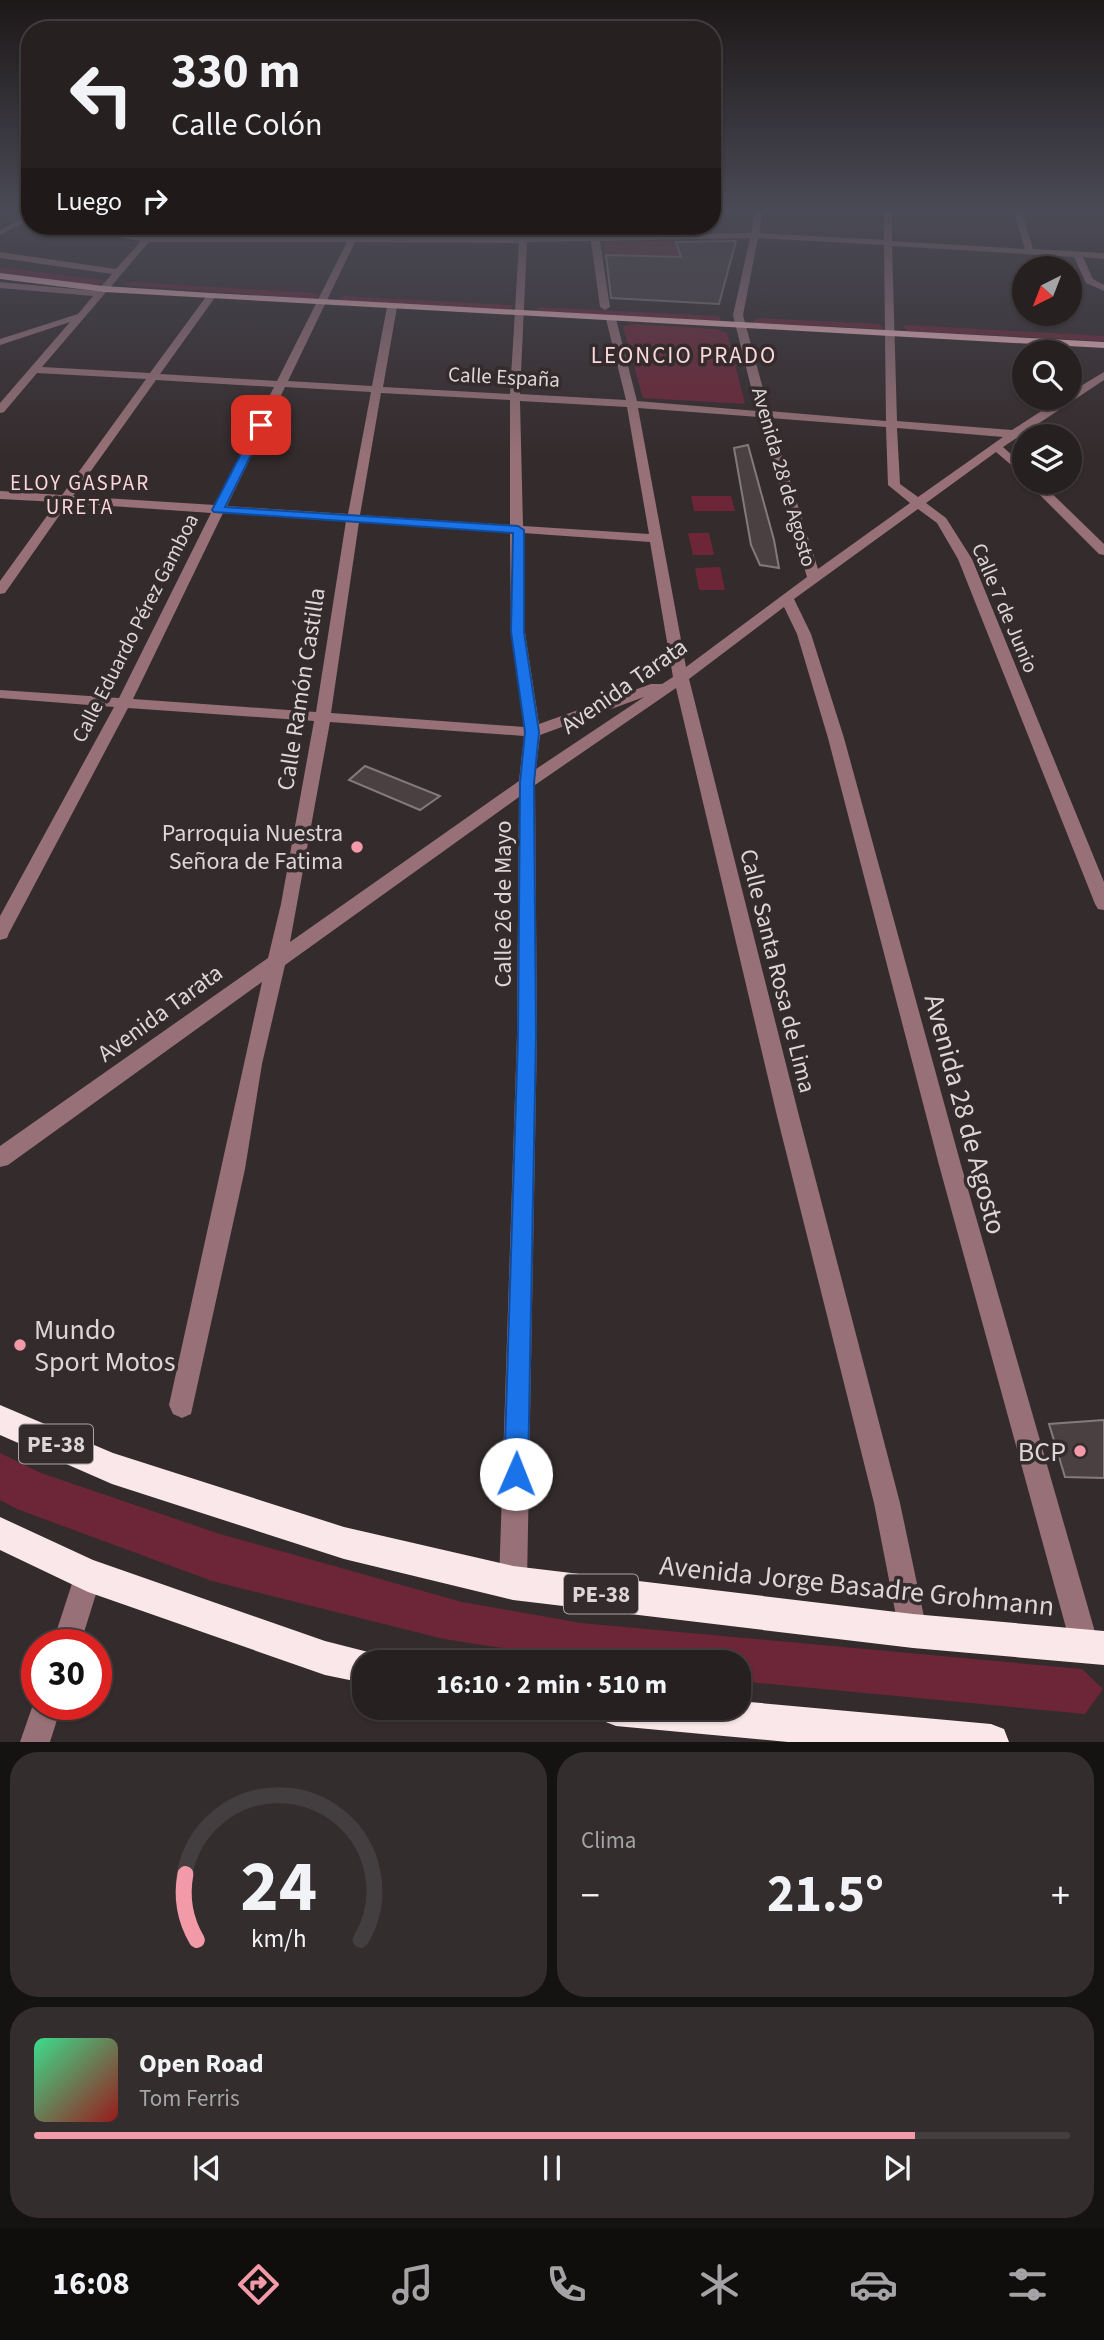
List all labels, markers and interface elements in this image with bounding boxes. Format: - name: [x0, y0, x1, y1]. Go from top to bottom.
- text: 330 m: [171, 37, 300, 107]
- icon: left: [56, 49, 147, 140]
- text: Calle Colón: [171, 102, 323, 148]
- icon: right: [136, 182, 174, 220]
- text: Luego: [56, 183, 122, 220]
- north arrow: [1012, 256, 1082, 326]
- map controls: [1012, 256, 1082, 494]
- district label: LEONCIO PRADO: [591, 339, 777, 372]
- button: search: [1012, 340, 1082, 410]
- street label: Calle España: [447, 359, 561, 395]
- street label: Avenida 28 de Agosto: [744, 384, 824, 570]
- pin: [231, 395, 291, 455]
- icon: arrive: [242, 406, 280, 444]
- button: layers: [1012, 424, 1082, 494]
- district label: ELOY GASPAR URETA: [10, 468, 150, 522]
- street label: Calle Eduardo Pérez Gamboa: [64, 508, 206, 748]
- street label: Calle 7 de Junio: [964, 538, 1046, 678]
- street label: Calle Ramón Castilla: [268, 585, 335, 793]
- street label: Avenida Tarata: [554, 630, 695, 743]
- place label: Parroquia Nuestra Señora de Fatima: [162, 816, 343, 879]
- street label: Calle 26 de Mayo: [486, 820, 521, 988]
- marker: Parroquia Nuestra Señora de Fatima: [349, 839, 365, 855]
- street label: Calle Santa Rosa de Lima: [730, 846, 825, 1097]
- street label: Avenida Tarata: [90, 956, 230, 1071]
- street label: Avenida 28 de Agosto: [914, 990, 1016, 1239]
- place label: Mundo Sport Motos: [34, 1310, 175, 1382]
- marker: Mundo Sport Motos: [12, 1337, 28, 1353]
- road number: PE-38: [19, 1424, 93, 1464]
- place label: BCP: [1018, 1432, 1066, 1472]
- position arrow: [479, 1437, 553, 1511]
- marker: BCP: [1072, 1443, 1088, 1459]
- street label: Avenida Jorge Basadre Grohmann: [658, 1545, 1056, 1627]
- road number: PE-38: [564, 1574, 638, 1614]
- speed limit sign: 30: [21, 1629, 112, 1720]
- text: 16:10 · 2 min · 510 m: [436, 1666, 667, 1703]
- text: Clima: [581, 1824, 636, 1857]
- text: 24: [240, 1836, 317, 1940]
- text: 21.5°: [767, 1858, 884, 1932]
- text: −: [581, 1869, 600, 1923]
- text: +: [1051, 1869, 1070, 1923]
- text: km/h: [251, 1921, 306, 1957]
- text: Open Road: [139, 2045, 264, 2082]
- text: Tom Ferris: [139, 2082, 240, 2115]
- icon: previous: [188, 2149, 226, 2187]
- icon: pause: [533, 2149, 571, 2187]
- icon: next: [878, 2149, 916, 2187]
- icon: directions: [234, 2260, 283, 2309]
- icon: music: [388, 2260, 437, 2309]
- icon: phone: [542, 2260, 591, 2309]
- icon: climate: [695, 2260, 744, 2309]
- icon: car: [849, 2260, 898, 2309]
- icon: filters: [1003, 2260, 1052, 2309]
- text: 16:08: [52, 2261, 130, 2307]

